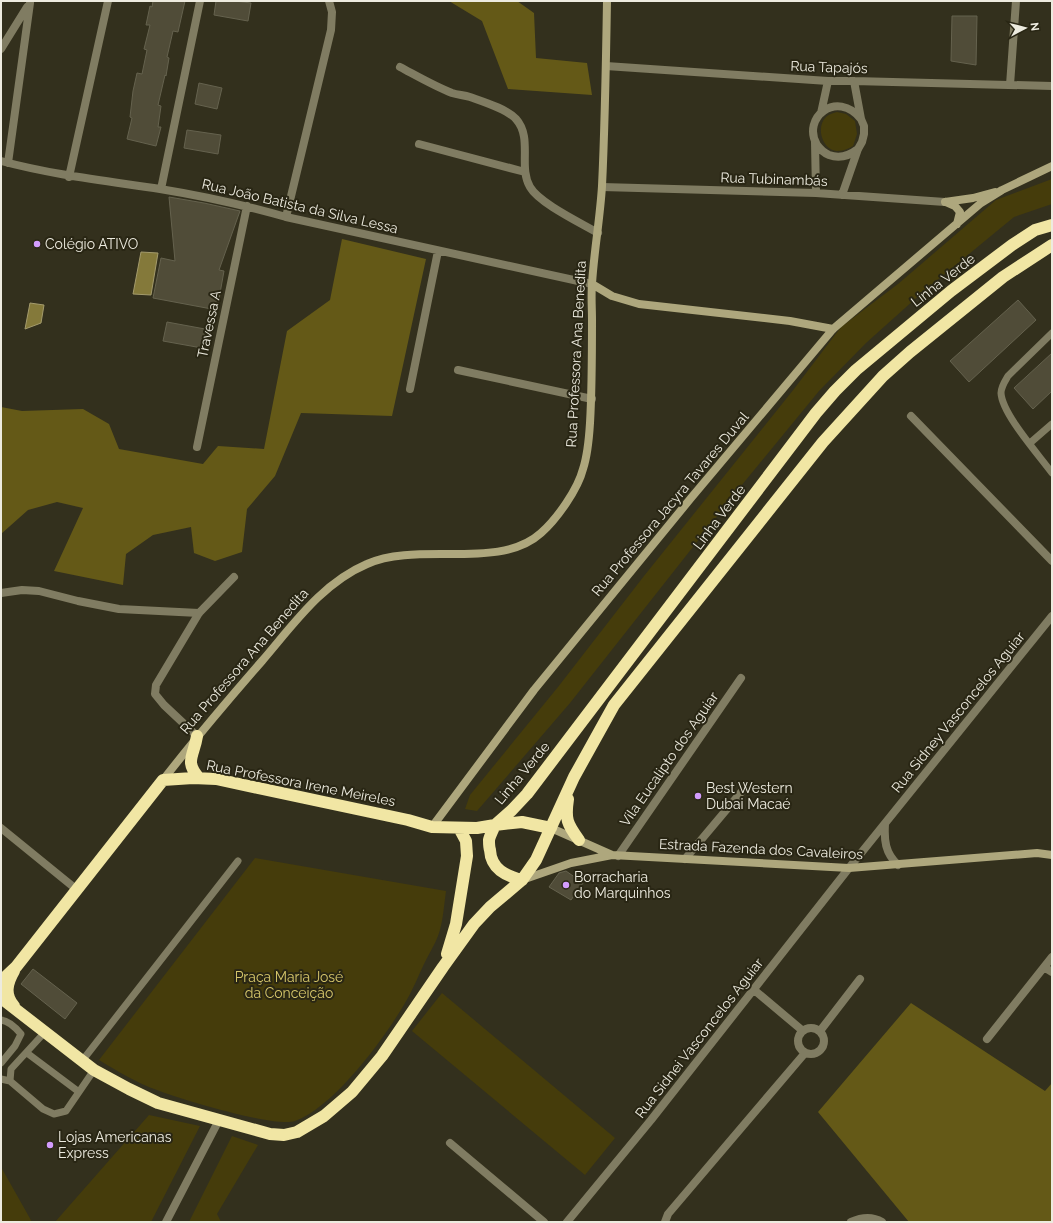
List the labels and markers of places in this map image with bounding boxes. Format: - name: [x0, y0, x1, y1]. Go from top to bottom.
- place label: Colégio ATIVO: [45, 236, 138, 252]
- marker: Colégio ATIVO: [32, 239, 42, 249]
- place label: Best Western Dubai Macaé: [706, 780, 793, 812]
- marker: Best Western Dubai Macaé: [693, 791, 703, 801]
- place label: Borracharia do Marquinhos: [574, 869, 671, 901]
- marker: Borracharia do Marquinhos: [561, 880, 571, 890]
- place label: Lojas Americanas Express: [58, 1129, 172, 1161]
- marker: Lojas Americanas Express: [45, 1140, 55, 1150]

